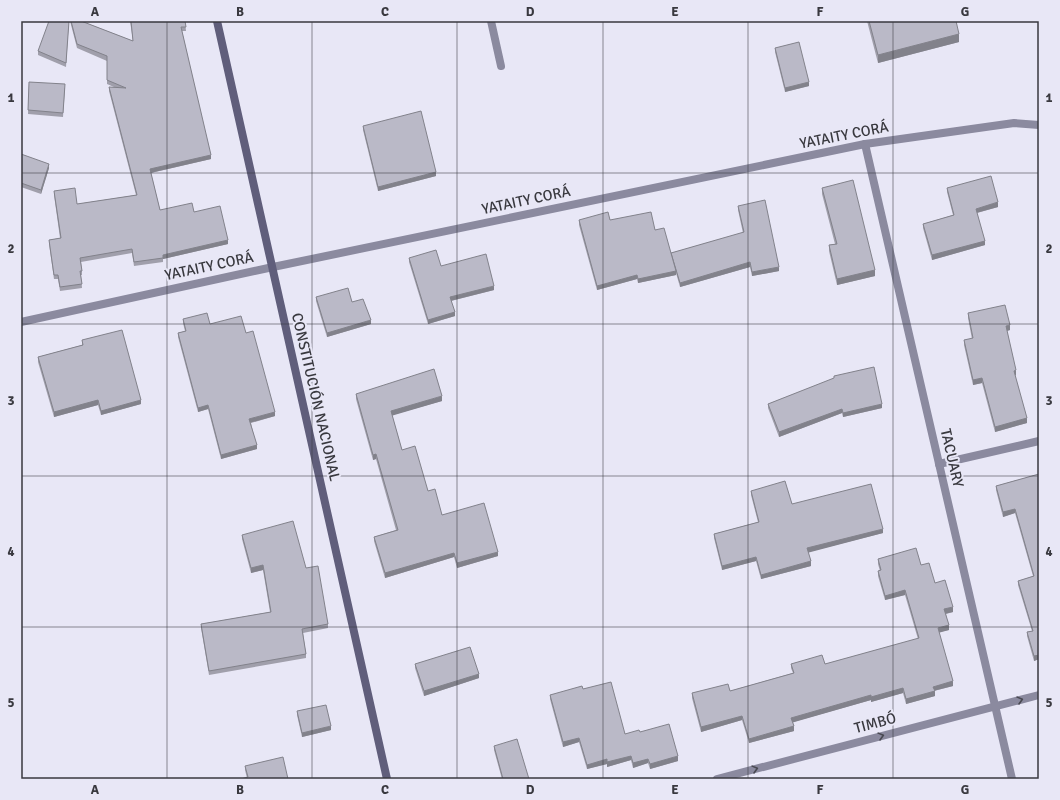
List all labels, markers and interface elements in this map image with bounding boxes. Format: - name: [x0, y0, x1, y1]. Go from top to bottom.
- text: A: [91, 4, 100, 20]
- text: B: [236, 4, 244, 20]
- text: C: [381, 4, 389, 20]
- text: D: [526, 4, 535, 20]
- text: E: [671, 4, 679, 20]
- text: F: [817, 4, 824, 20]
- text: G: [961, 4, 969, 20]
- text: 1: [7, 90, 15, 106]
- text: 1: [1045, 90, 1053, 106]
- street label: YATAITY CORÁ: [798, 117, 890, 152]
- street label: YATAITY CORÁ: [480, 181, 572, 218]
- text: 2: [7, 241, 15, 257]
- text: 2: [1045, 241, 1053, 257]
- street label: YATAITY CORÁ: [163, 247, 255, 284]
- street label: CONSTITUCIÓN NACIONAL: [288, 311, 345, 483]
- text: 3: [7, 393, 15, 409]
- text: 3: [1045, 393, 1053, 409]
- street label: TACUARY: [937, 427, 968, 490]
- text: 4: [7, 544, 15, 560]
- text: 4: [1045, 544, 1053, 560]
- text: 5: [7, 695, 15, 711]
- text: 5: [1045, 695, 1053, 711]
- one-way arrow: [1017, 696, 1023, 704]
- street label: TIMBÓ: [852, 708, 898, 737]
- one-way arrow: [877, 732, 884, 741]
- one-way arrow: [751, 765, 758, 774]
- text: A: [91, 782, 100, 798]
- text: B: [236, 782, 244, 798]
- text: C: [381, 782, 389, 798]
- text: D: [526, 782, 535, 798]
- text: E: [671, 782, 679, 798]
- text: F: [817, 782, 824, 798]
- text: G: [961, 782, 969, 798]

